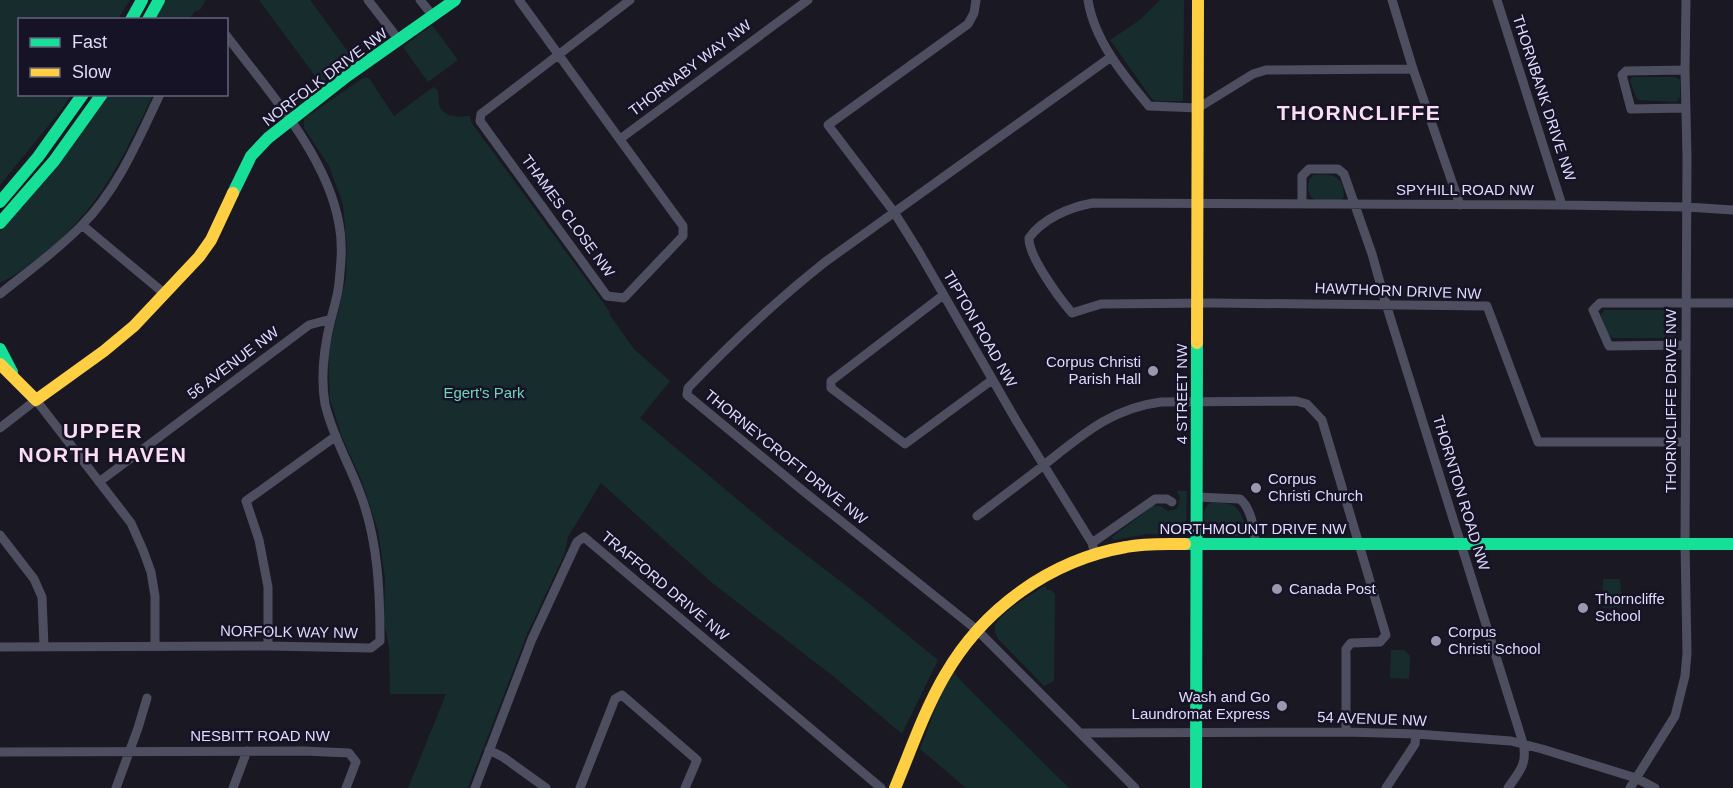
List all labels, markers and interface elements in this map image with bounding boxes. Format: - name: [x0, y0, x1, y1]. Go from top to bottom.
- street label: THORNBANK DRIVE NW: [1510, 13, 1580, 184]
- street label: THORNABY WAY NW: [625, 16, 755, 119]
- legend: [18, 18, 228, 96]
- street label: NORFOLK DRIVE NW: [259, 24, 391, 129]
- text: Fast: [72, 32, 107, 52]
- text: Slow: [72, 62, 112, 82]
- district label: THORNCLIFFE: [1277, 101, 1441, 124]
- street label: THAMES CLOSE NW: [518, 151, 619, 281]
- street label: SPYHILL ROAD NW: [1396, 181, 1535, 198]
- street label: TIPTON ROAD NW: [940, 268, 1021, 391]
- street label: HAWTHORN DRIVE NW: [1314, 279, 1483, 302]
- street label: THORNCLIFFE DRIVE NW: [1662, 308, 1679, 493]
- street label: 56 AVENUE NW: [184, 322, 282, 402]
- street label: 4 STREET NW: [1173, 343, 1190, 444]
- place label: Corpus Christi Parish Hall: [1046, 353, 1141, 387]
- marker: Corpus Christi Parish Hall: [1146, 364, 1160, 378]
- park label: Egert's Park: [443, 384, 525, 401]
- street label: THORNEYCROFT DRIVE NW: [702, 386, 872, 528]
- street label: THORNTON ROAD NW: [1430, 413, 1493, 573]
- district label: UPPER NORTH HAVEN: [19, 419, 187, 466]
- place label: Corpus Christi Church: [1268, 470, 1363, 504]
- marker: Corpus Christi Church: [1249, 481, 1263, 495]
- street label: NORTHMOUNT DRIVE NW: [1160, 520, 1347, 537]
- street label: TRAFFORD DRIVE NW: [598, 527, 733, 644]
- place label: Canada Post: [1289, 580, 1377, 597]
- marker: Canada Post: [1270, 582, 1284, 596]
- place label: Thorncliffe School: [1595, 590, 1665, 624]
- marker: Thorncliffe School: [1576, 601, 1590, 615]
- street label: NORFOLK WAY NW: [220, 622, 359, 641]
- place label: Corpus Christi School: [1448, 623, 1541, 657]
- marker: Corpus Christi School: [1429, 634, 1443, 648]
- place label: Wash and Go Laundromat Express: [1132, 688, 1270, 722]
- marker: Wash and Go Laundromat Express: [1275, 699, 1289, 713]
- street label: 54 AVENUE NW: [1317, 708, 1428, 729]
- street label: NESBITT ROAD NW: [190, 727, 331, 744]

